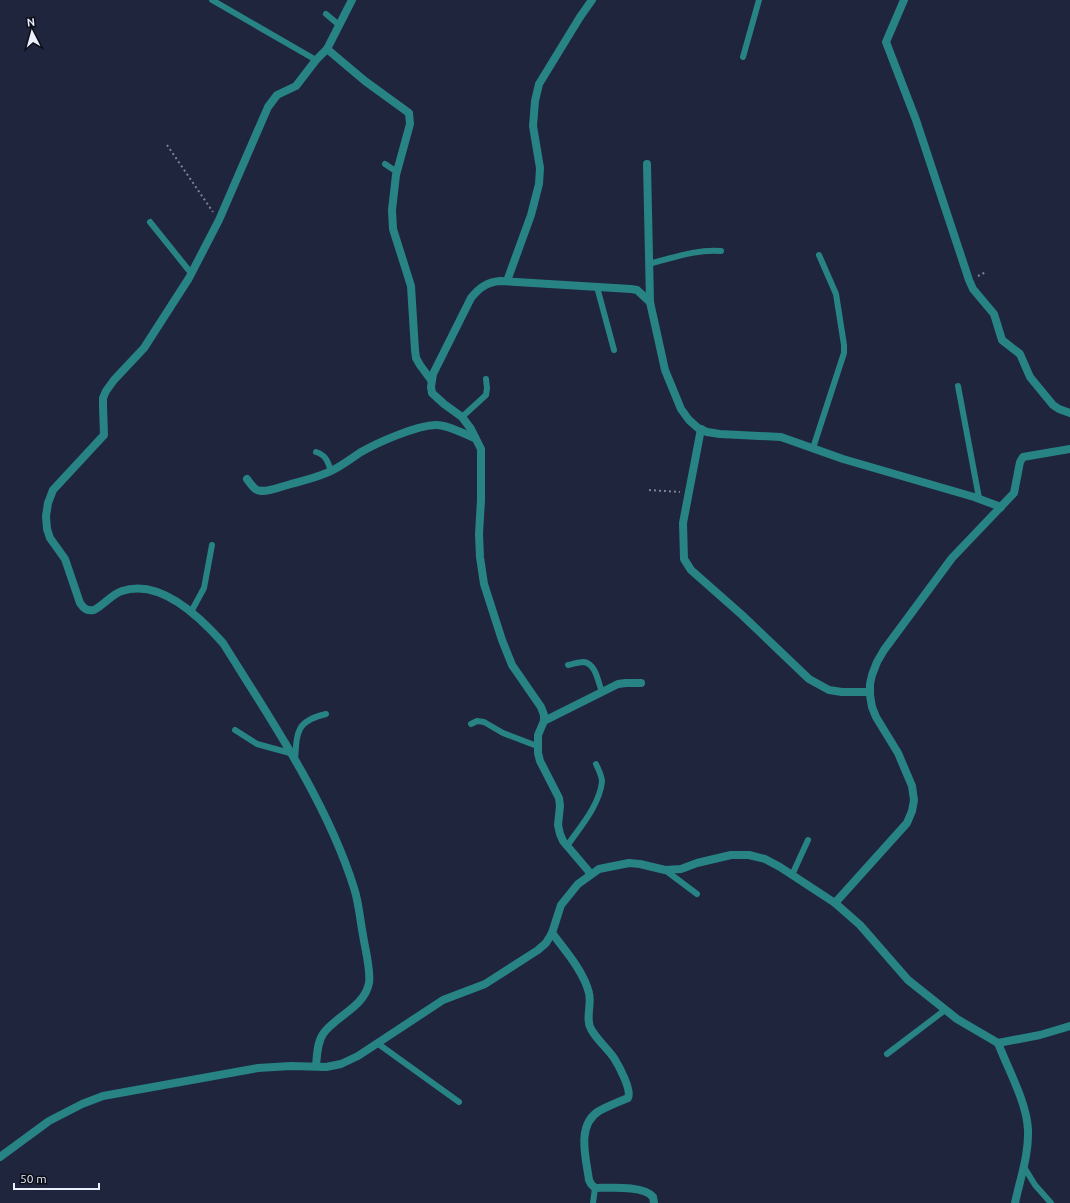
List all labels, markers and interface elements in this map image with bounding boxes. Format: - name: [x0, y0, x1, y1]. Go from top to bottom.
- north arrow: [12, 12, 52, 52]
- text: N: [26, 16, 36, 28]
- scale bar: [14, 1165, 99, 1191]
- text: 50 m: [20, 1172, 47, 1185]

